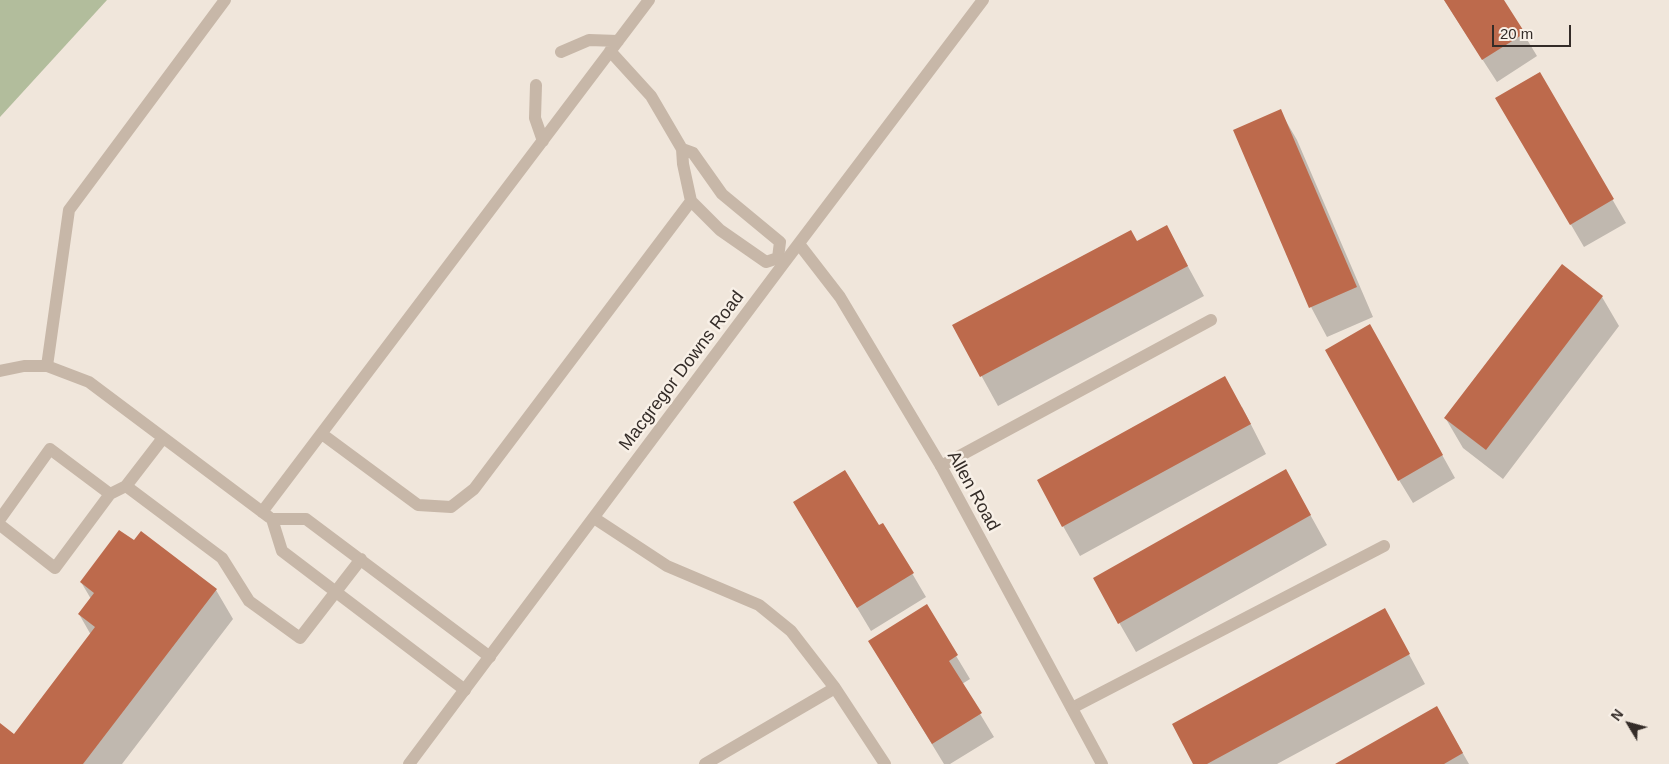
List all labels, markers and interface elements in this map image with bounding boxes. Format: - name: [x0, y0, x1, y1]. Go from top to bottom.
- scale bar: [1494, 15, 1573, 47]
- text: 20 m: [1500, 25, 1533, 42]
- street label: Macgregor Downs Road: [615, 287, 749, 455]
- street label: Allen Road: [942, 447, 1004, 535]
- north arrow: [1604, 699, 1654, 749]
- text: N: [1608, 706, 1626, 724]

